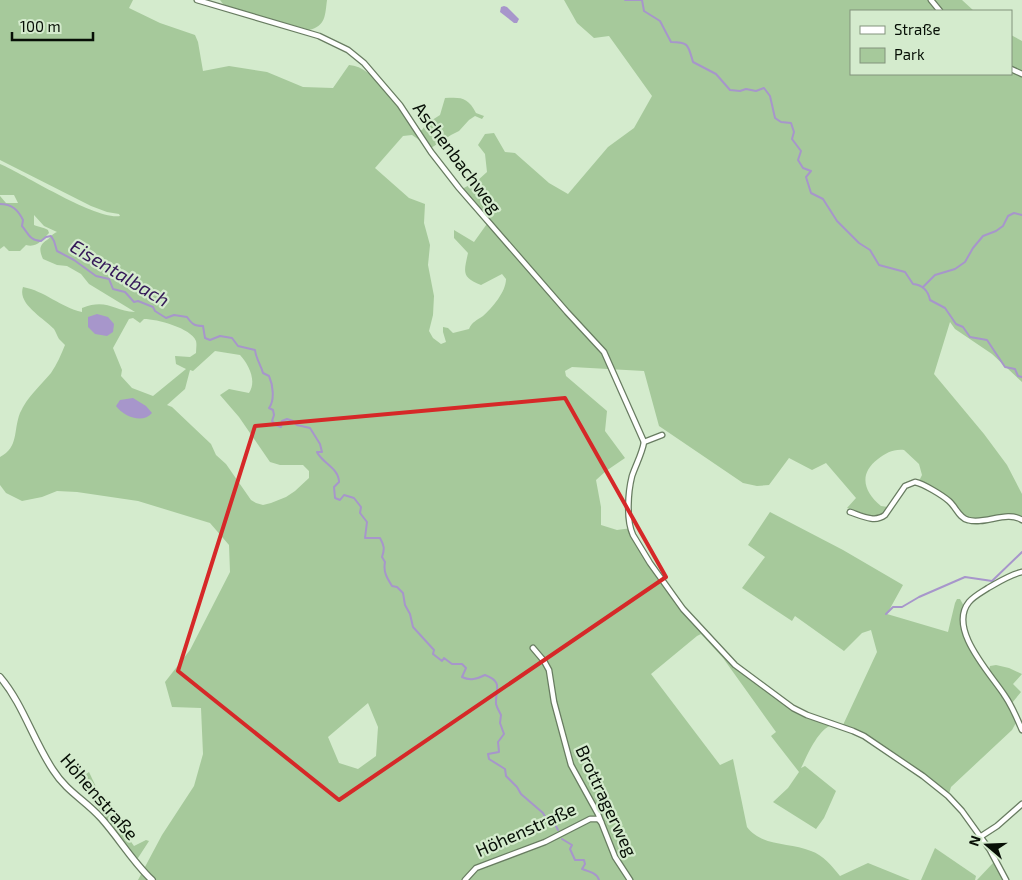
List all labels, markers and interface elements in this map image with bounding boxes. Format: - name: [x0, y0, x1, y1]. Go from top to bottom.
- scale bar: [12, 10, 94, 42]
- legend: [850, 10, 1012, 75]
- text: 100 m: [20, 17, 61, 35]
- text: Straße: [894, 20, 940, 38]
- text: Park: [894, 45, 925, 63]
- street label: Aschenbachweg: [409, 97, 507, 217]
- water label: Eisentalbach: [66, 234, 174, 311]
- street label: Brottragerweg: [571, 741, 642, 860]
- street label: Höhenstraße: [56, 748, 143, 844]
- street label: Höhenstraße: [472, 797, 579, 861]
- north arrow: [962, 820, 1012, 870]
- text: N: [965, 833, 984, 848]

